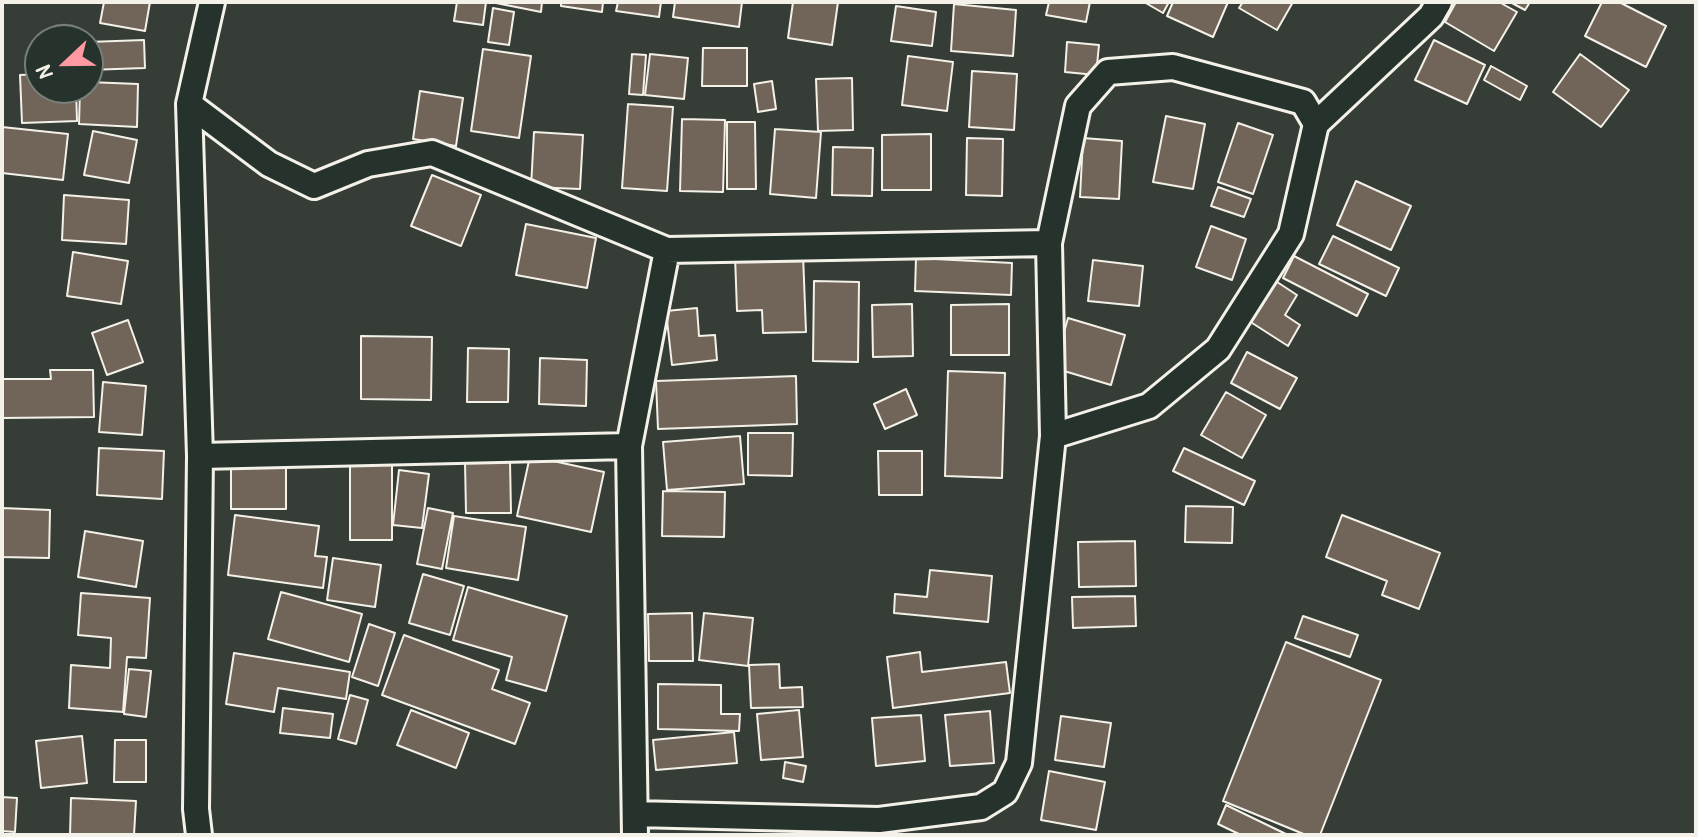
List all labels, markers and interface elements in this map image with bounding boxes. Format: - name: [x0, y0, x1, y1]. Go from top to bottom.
- north arrow: [24, 24, 104, 104]
- text: N: [27, 61, 60, 83]

